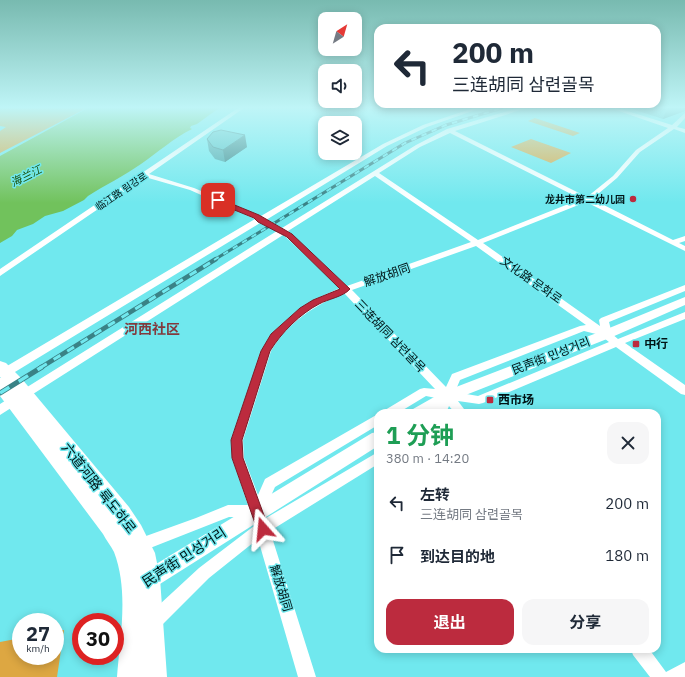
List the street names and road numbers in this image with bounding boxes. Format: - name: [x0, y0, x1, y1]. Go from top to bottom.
- street label: 临江路 림강로: [93, 169, 150, 214]
- street label: 文化路 문화로: [498, 253, 565, 306]
- street label: 解放胡同: [362, 260, 412, 289]
- street label: 三连胡同 삼련골목: [352, 296, 429, 375]
- street label: 民声街 민성거리: [509, 334, 592, 377]
- street label: 六道河路 륙도하로: [58, 439, 140, 537]
- street label: 民声街 민성거리: [138, 523, 230, 591]
- street label: 解放胡同: [267, 563, 296, 613]

